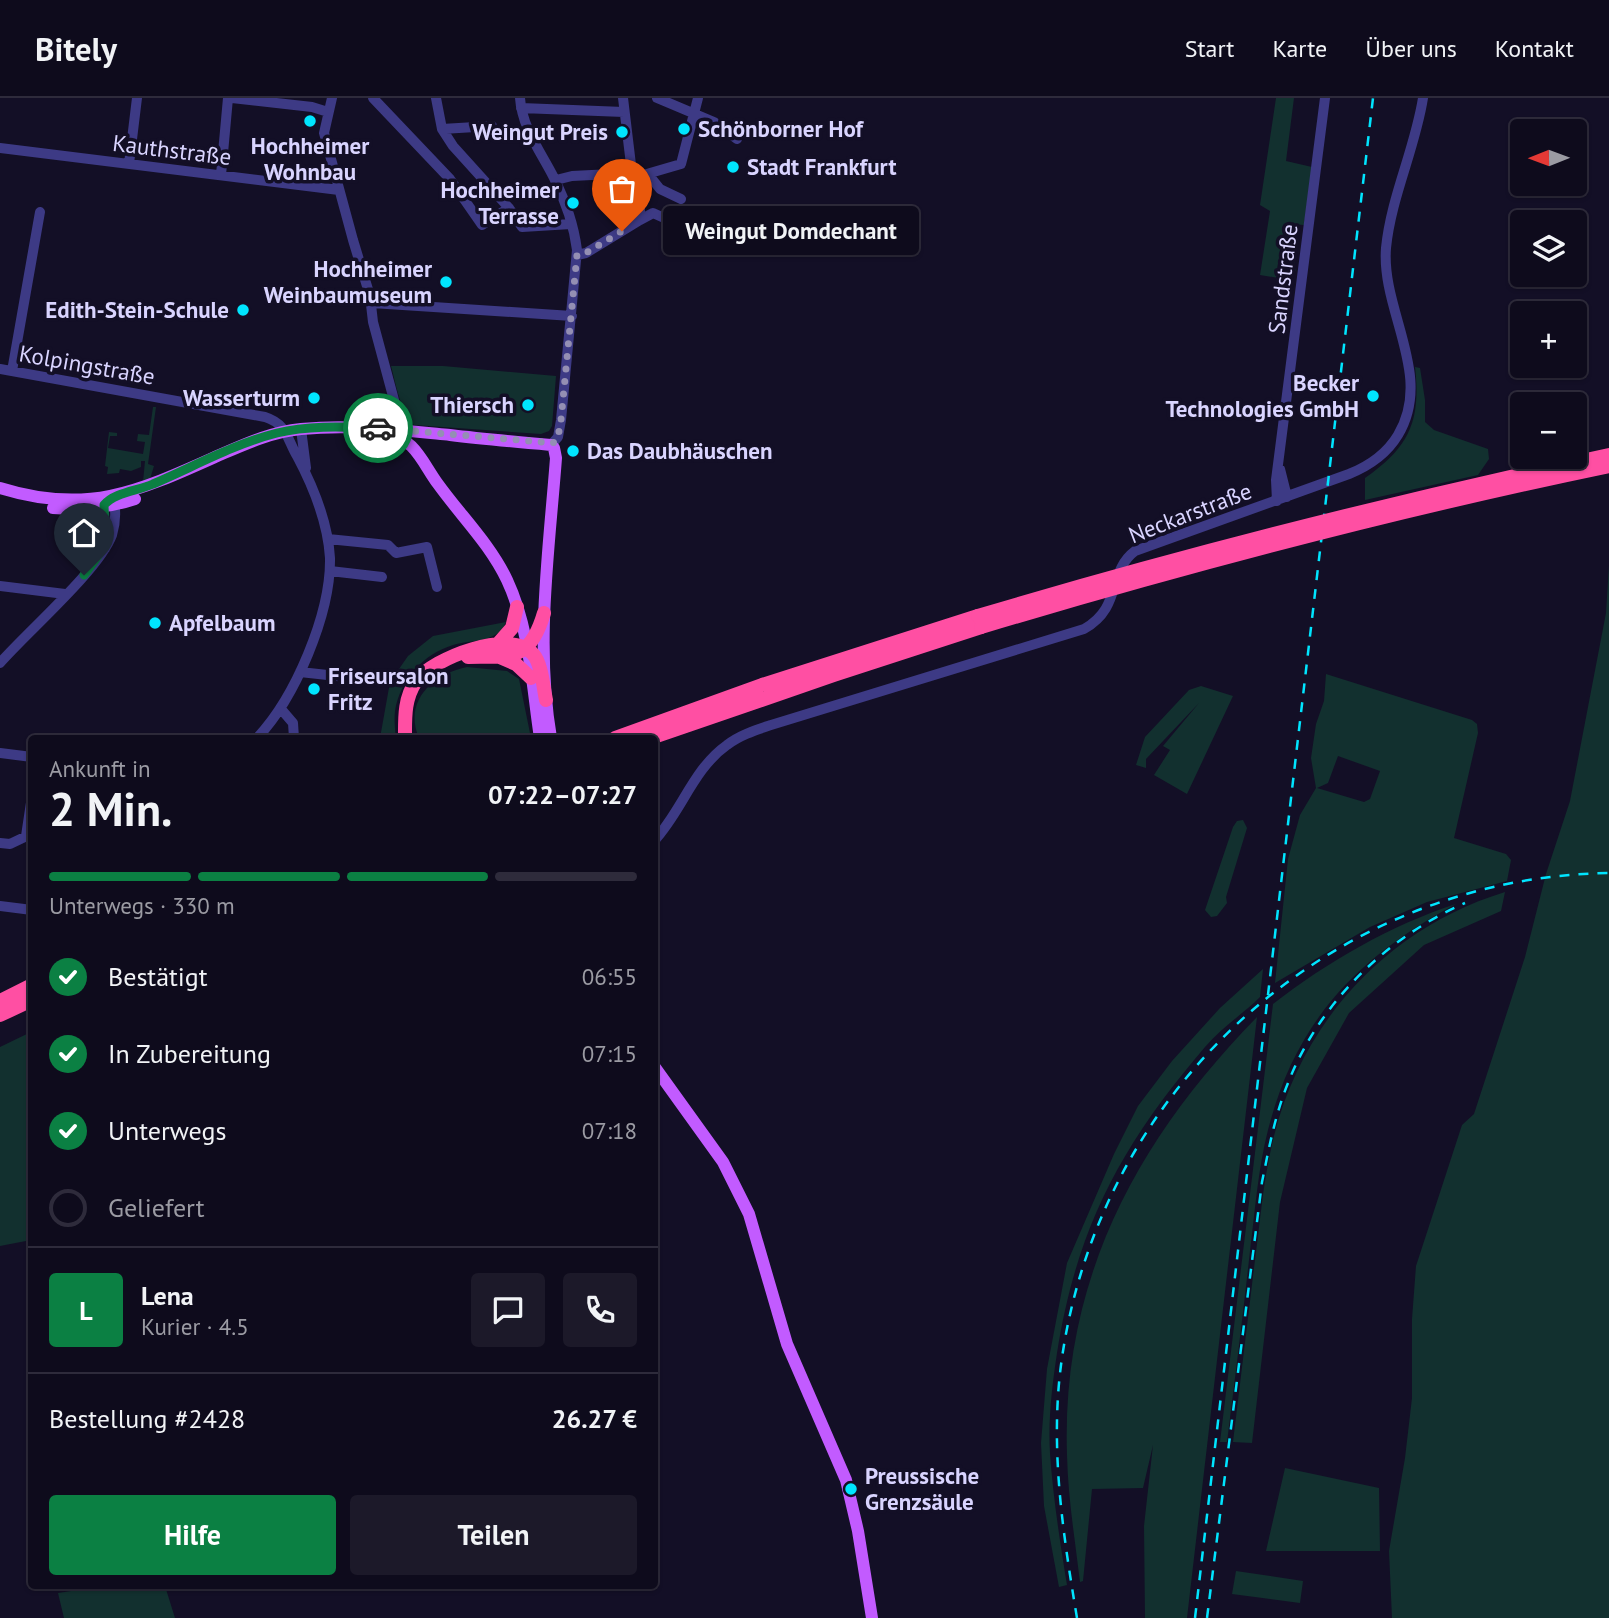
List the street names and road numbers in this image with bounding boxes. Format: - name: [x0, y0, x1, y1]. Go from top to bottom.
- street label: Kauthstraße: [111, 128, 233, 171]
- street label: Sandstraße: [1261, 222, 1304, 336]
- street label: Kolpingstraße: [17, 338, 157, 391]
- street label: Neckarstraße: [1124, 476, 1255, 549]

